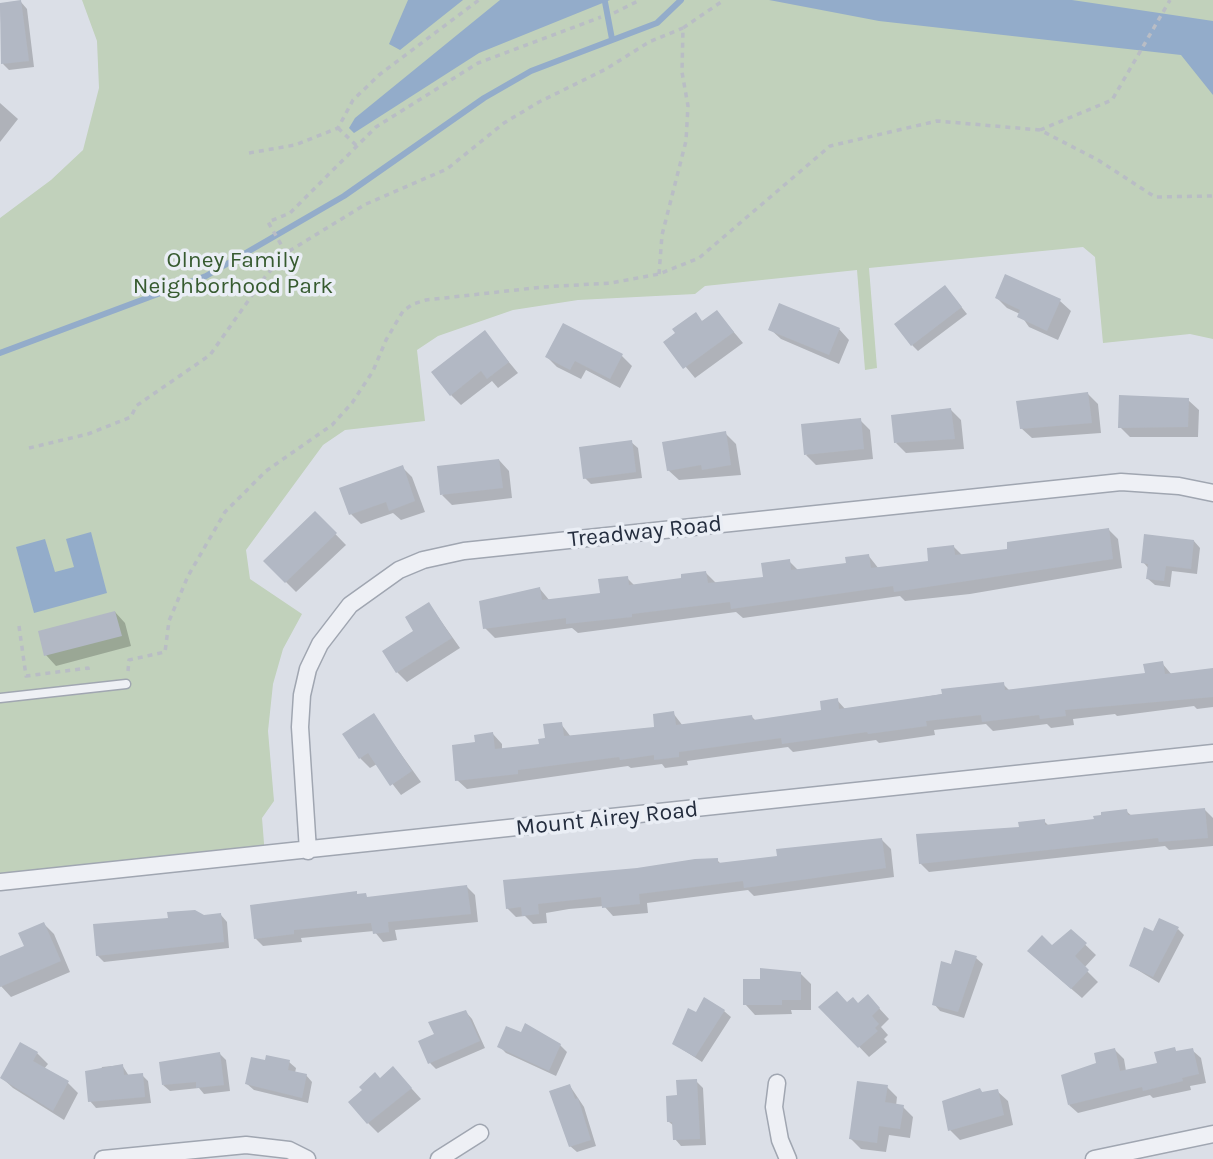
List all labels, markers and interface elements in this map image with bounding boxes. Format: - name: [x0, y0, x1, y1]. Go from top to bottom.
- park label: Olney Family Neighborhood Park: [133, 246, 333, 300]
- street label: Treadway Road: [567, 510, 723, 554]
- street label: Mount Airey Road: [514, 796, 700, 842]

